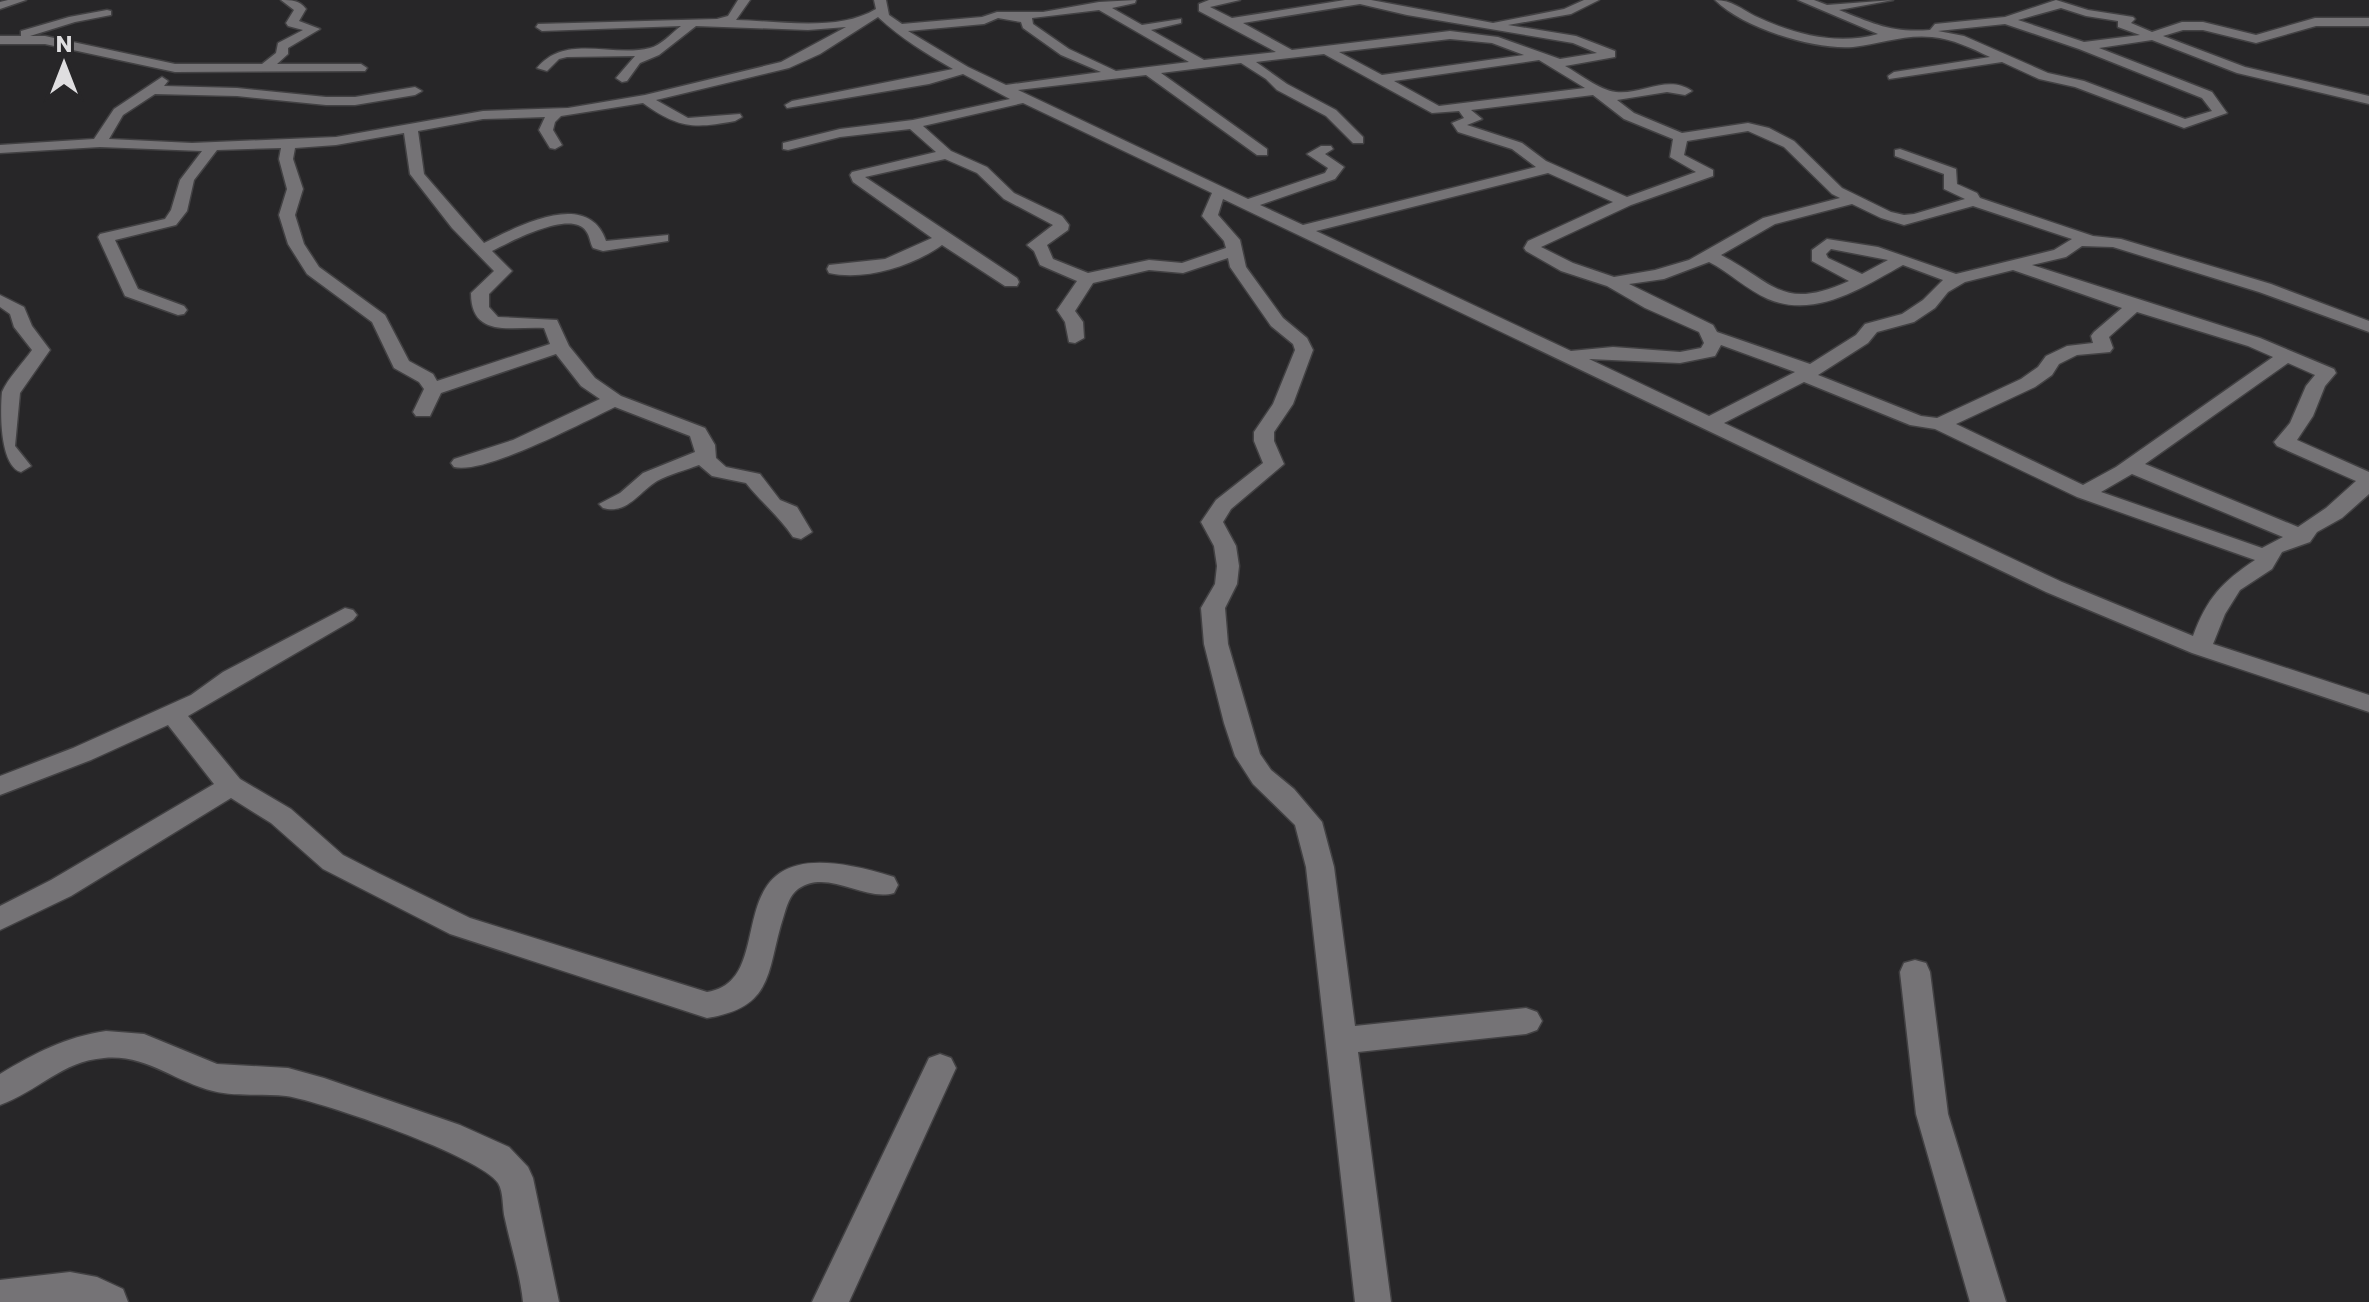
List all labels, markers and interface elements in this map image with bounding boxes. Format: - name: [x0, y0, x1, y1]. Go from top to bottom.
- north arrow: [24, 24, 104, 104]
- text: N: [56, 29, 72, 60]

